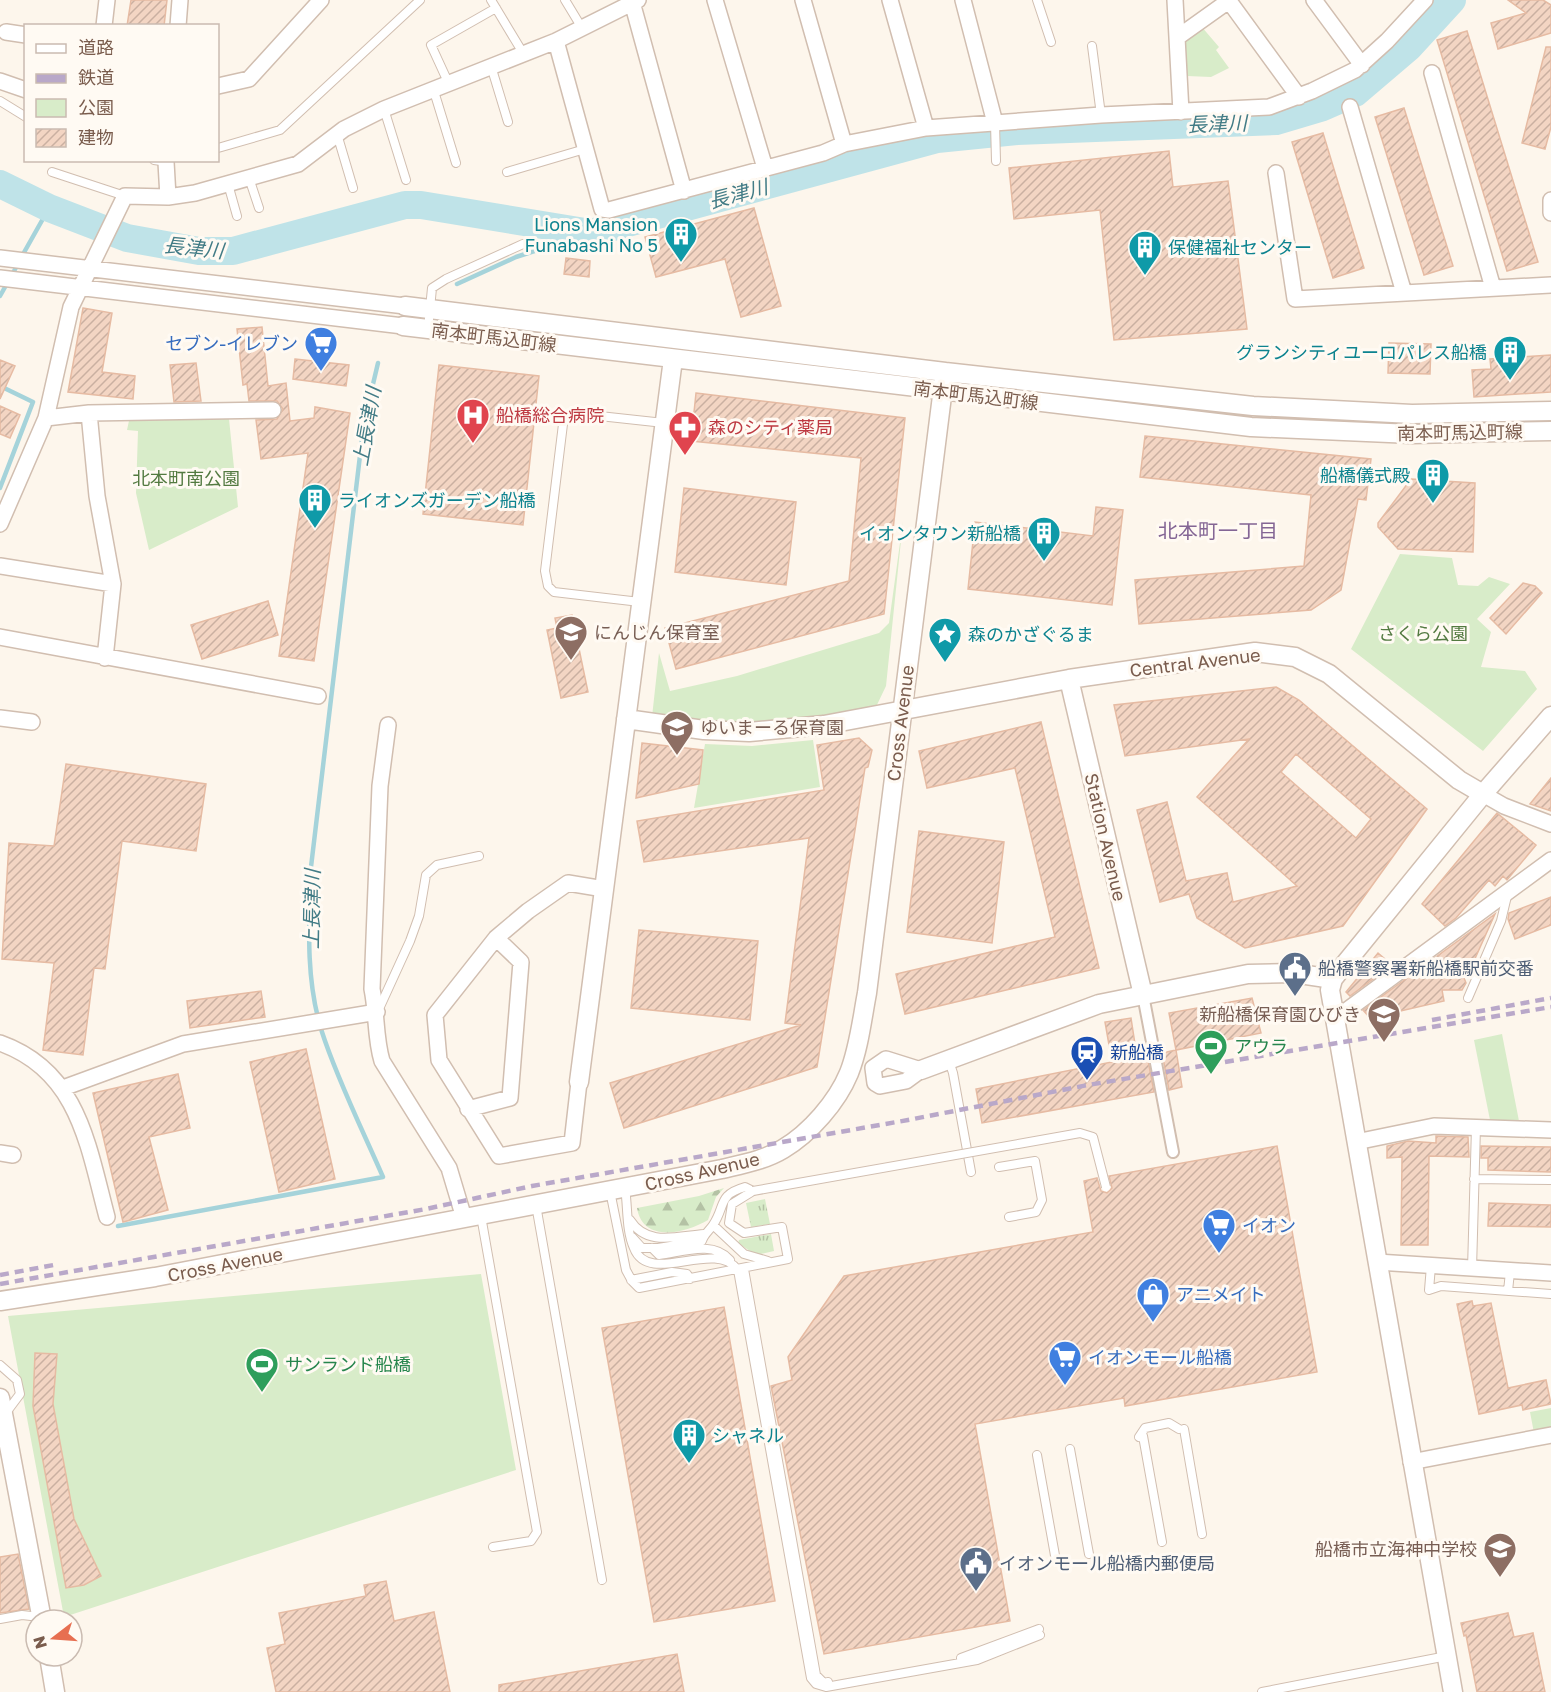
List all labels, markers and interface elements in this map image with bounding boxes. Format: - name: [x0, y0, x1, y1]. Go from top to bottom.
- legend: [24, 24, 219, 162]
- text: 道路: [78, 36, 114, 58]
- text: 鉄道: [78, 66, 114, 88]
- text: 公園: [78, 96, 114, 118]
- water label: 長津川: [1187, 110, 1249, 136]
- text: 建物: [78, 126, 114, 148]
- water label: 長津川: [706, 173, 772, 212]
- place label: Lions Mansion Funabashi No 5: [525, 213, 658, 256]
- building icon: Lions Mansion Funabashi No 5: [663, 216, 699, 263]
- building icon: 保健福祉センター: [1127, 229, 1163, 276]
- water label: 長津川: [163, 232, 227, 262]
- place label: 保健福祉センター: [1168, 236, 1312, 258]
- street label: 南本町馬込町線: [430, 318, 558, 356]
- supermarket icon: セブン-イレブン: [303, 325, 339, 372]
- place label: セブン-イレブン: [165, 332, 298, 354]
- building icon: グランシティユーロパレス船橋: [1492, 334, 1528, 381]
- place label: グランシティユーロパレス船橋: [1236, 341, 1487, 363]
- street label: 南本町馬込町線: [912, 376, 1040, 414]
- water label: 上長津川: [347, 383, 385, 467]
- hospital icon: 船橋総合病院: [455, 397, 491, 444]
- place label: 船橋総合病院: [496, 404, 604, 426]
- pharmacy icon: 森のシティ薬局: [667, 409, 703, 456]
- place label: 森のシティ薬局: [708, 416, 833, 438]
- street label: 南本町馬込町線: [1397, 420, 1523, 444]
- building icon: 船橋儀式殿: [1415, 457, 1451, 504]
- place label: 船橋儀式殿: [1320, 464, 1410, 486]
- park label: 北本町南公園: [132, 467, 240, 489]
- building icon: ライオンズガーデン船橋: [297, 482, 333, 529]
- place label: ライオンズガーデン船橋: [338, 489, 536, 511]
- building icon: イオンタウン新船橋: [1026, 515, 1062, 562]
- district label: 北本町一丁目: [1158, 518, 1278, 542]
- place label: イオンタウン新船橋: [859, 522, 1021, 544]
- school or university icon: にんじん保育室: [553, 614, 589, 661]
- place icon: 森のかざぐるま: [927, 616, 963, 663]
- place label: にんじん保育室: [594, 621, 720, 643]
- park label: さくら公園: [1378, 622, 1468, 644]
- place label: 森のかざぐるま: [968, 623, 1094, 645]
- street label: Central Avenue: [1128, 643, 1262, 681]
- street label: Cross Avenue: [882, 664, 918, 782]
- school or university icon: ゆいまーる保育園: [659, 709, 695, 756]
- place label: ゆいまーる保育園: [700, 716, 844, 738]
- street label: Station Avenue: [1081, 771, 1131, 903]
- water label: 上長津川: [298, 867, 324, 949]
- public building icon: 船橋警察署新船橋駅前交番: [1277, 950, 1313, 997]
- place label: 船橋警察署新船橋駅前交番: [1318, 957, 1534, 979]
- school or university icon: 新船橋保育園ひびき: [1366, 996, 1402, 1043]
- place label: 新船橋保育園ひびき: [1199, 1003, 1361, 1025]
- sports icon: アウラ: [1193, 1028, 1229, 1075]
- station icon: 新船橋: [1069, 1034, 1105, 1081]
- place label: アウラ: [1234, 1035, 1288, 1057]
- place label: 新船橋: [1110, 1041, 1164, 1063]
- street label: Cross Avenue: [643, 1147, 761, 1195]
- supermarket icon: イオン: [1201, 1207, 1237, 1254]
- place label: イオン: [1242, 1214, 1296, 1236]
- street label: Cross Avenue: [165, 1242, 285, 1286]
- shop icon: アニメイト: [1135, 1276, 1171, 1323]
- place label: アニメイト: [1176, 1283, 1266, 1305]
- supermarket icon: イオンモール船橋: [1047, 1339, 1083, 1386]
- sports icon: サンランド船橋: [244, 1346, 280, 1393]
- place label: イオンモール船橋: [1088, 1346, 1232, 1368]
- place label: サンランド船橋: [285, 1353, 411, 1375]
- building icon: シャネル: [671, 1417, 707, 1464]
- place label: シャネル: [712, 1424, 784, 1446]
- school or university icon: 船橋市立海神中学校: [1482, 1531, 1518, 1578]
- place label: 船橋市立海神中学校: [1315, 1538, 1477, 1560]
- public building icon: イオンモール船橋内郵便局: [958, 1545, 994, 1592]
- place label: イオンモール船橋内郵便局: [999, 1552, 1215, 1574]
- north arrow: [24, 1608, 84, 1668]
- text: N: [28, 1634, 51, 1651]

